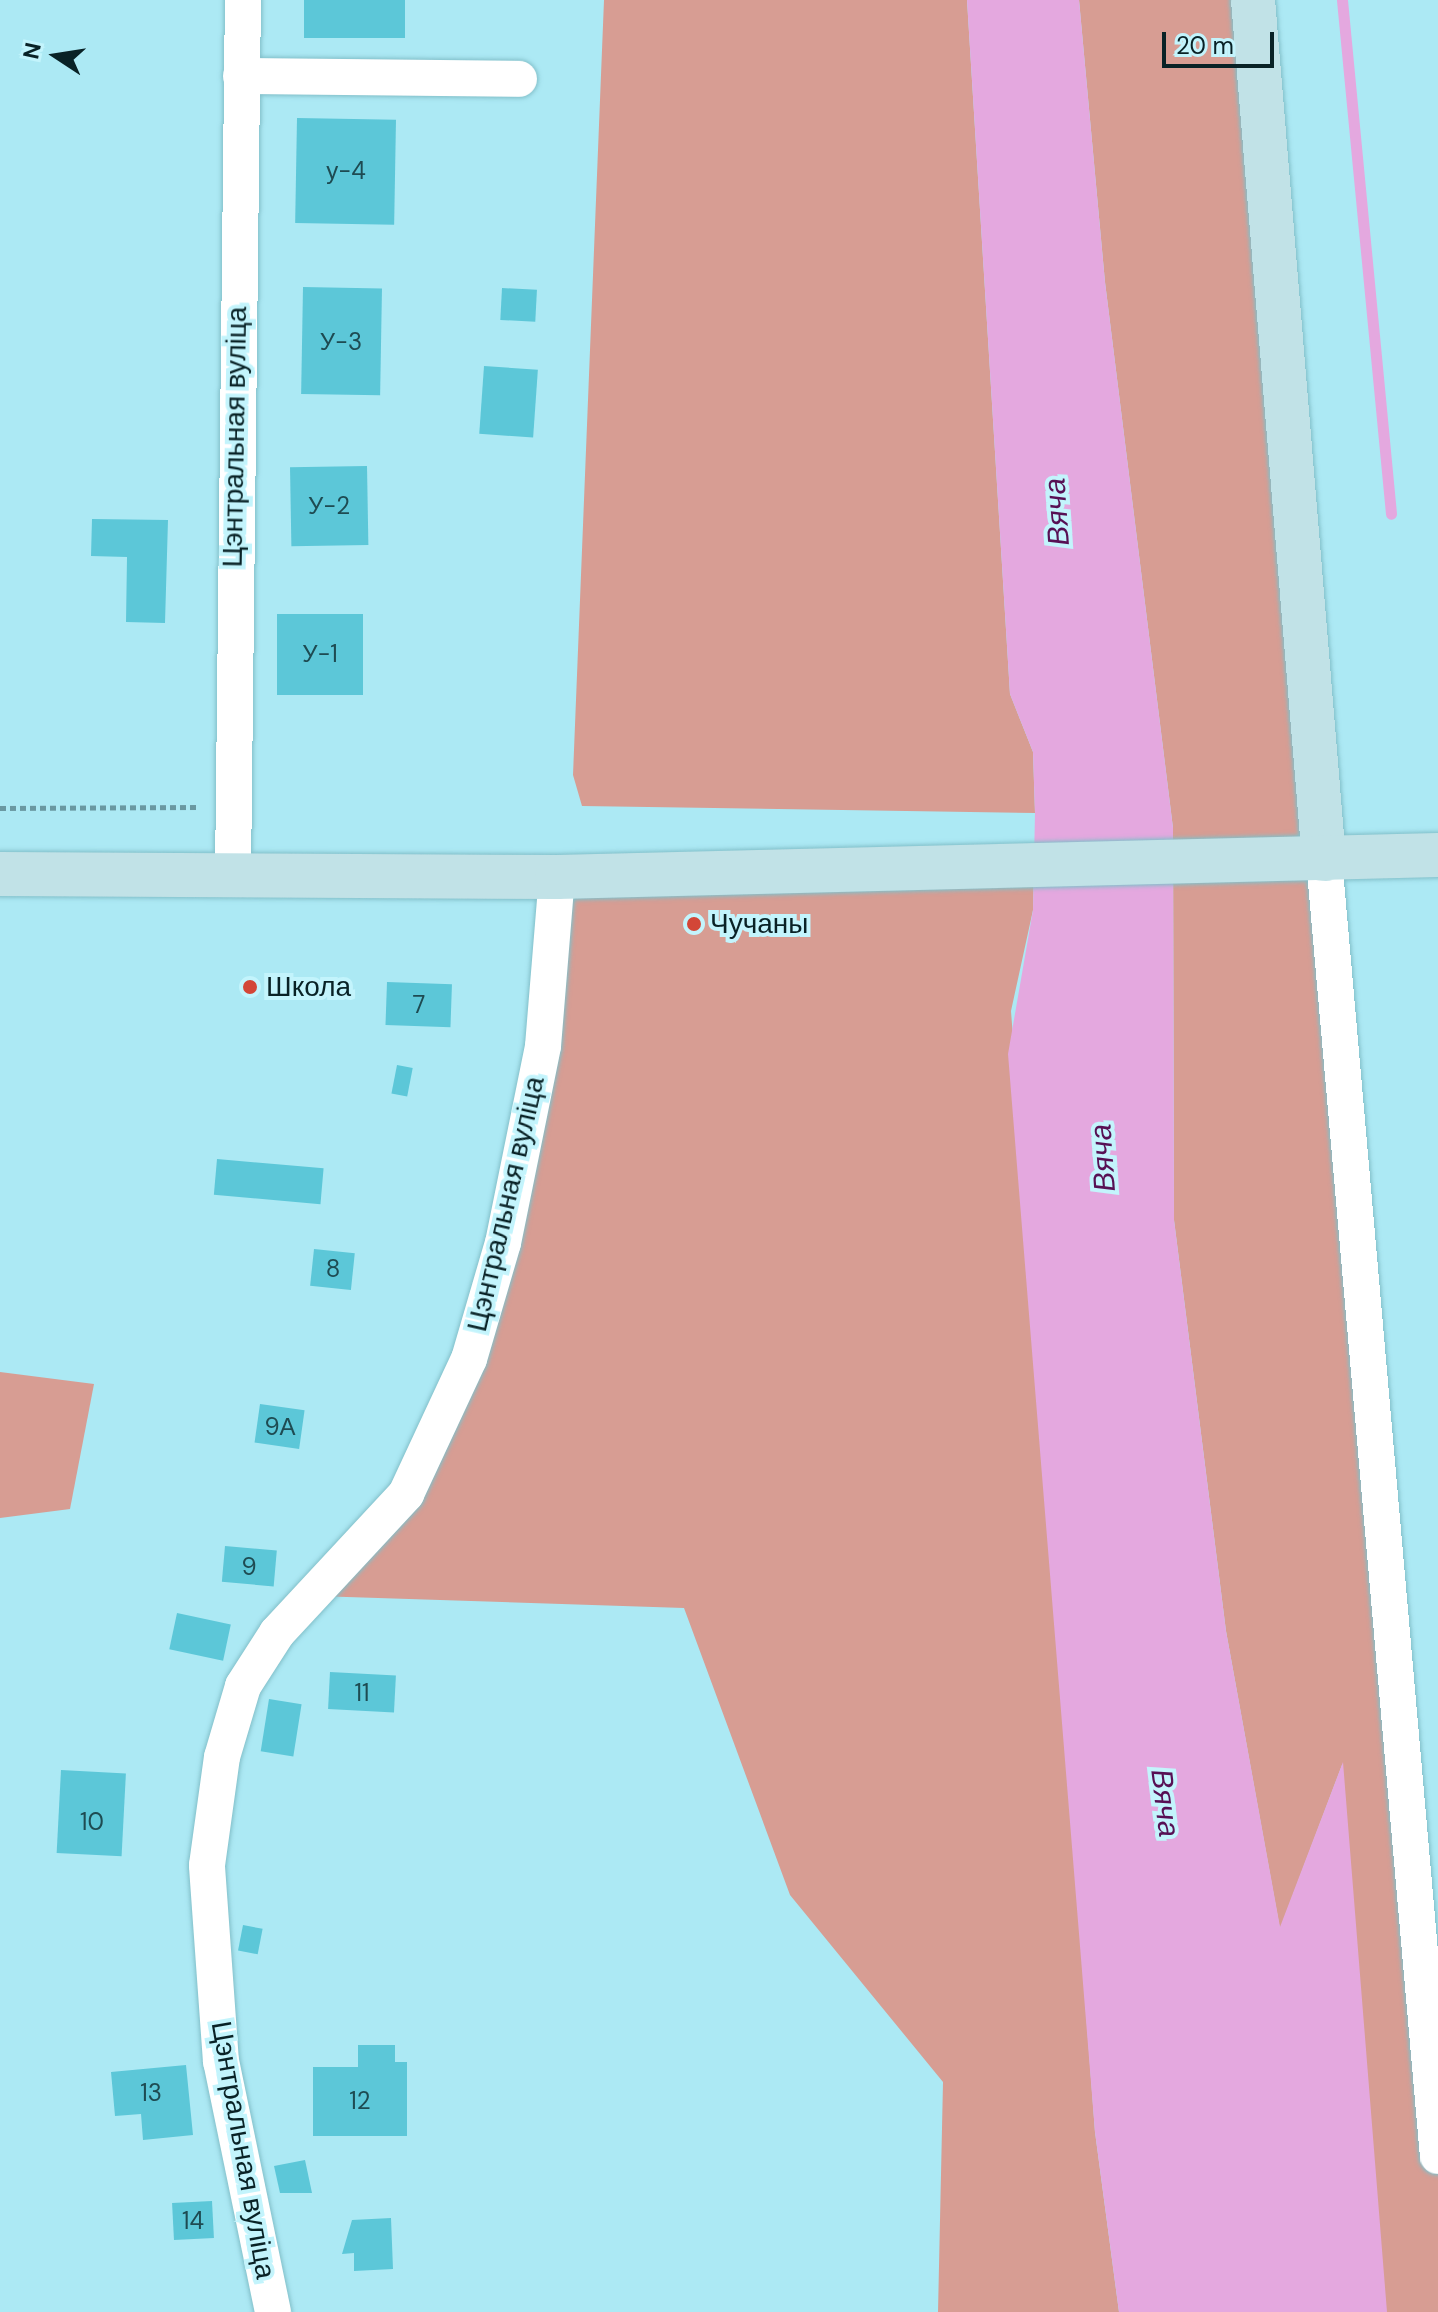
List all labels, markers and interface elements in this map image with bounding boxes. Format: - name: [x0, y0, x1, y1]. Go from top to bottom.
- north arrow: [16, 16, 96, 96]
- scale bar: [1166, 16, 1278, 66]
- text: 20 m: [1176, 30, 1234, 61]
- text: N: [16, 40, 48, 62]
- house number: у-4: [326, 157, 366, 185]
- street label: Цэнтральная вуліца: [216, 306, 254, 568]
- house number: У-3: [320, 328, 362, 356]
- water label: Вяча: [1037, 477, 1077, 547]
- house number: У-2: [308, 492, 350, 520]
- house number: У-1: [302, 640, 338, 668]
- place label: Чучаны: [710, 907, 808, 941]
- marker: Чучаны: [685, 915, 703, 933]
- place label: Школа: [266, 970, 351, 1004]
- marker: Школа: [241, 978, 259, 996]
- house number: 7: [413, 991, 425, 1019]
- street label: Цэнтральная вуліца: [460, 1073, 552, 1335]
- water label: Вяча: [1083, 1123, 1123, 1193]
- house number: 8: [326, 1255, 340, 1283]
- house number: 9А: [264, 1413, 296, 1441]
- house number: 9: [241, 1553, 257, 1581]
- house number: 11: [355, 1679, 369, 1707]
- water label: Вяча: [1143, 1767, 1187, 1839]
- house number: 10: [80, 1808, 104, 1836]
- street label: Цэнтральная вуліца: [204, 2019, 282, 2281]
- house number: 13: [140, 2079, 162, 2107]
- house number: 12: [349, 2087, 371, 2115]
- house number: 14: [182, 2207, 204, 2235]

